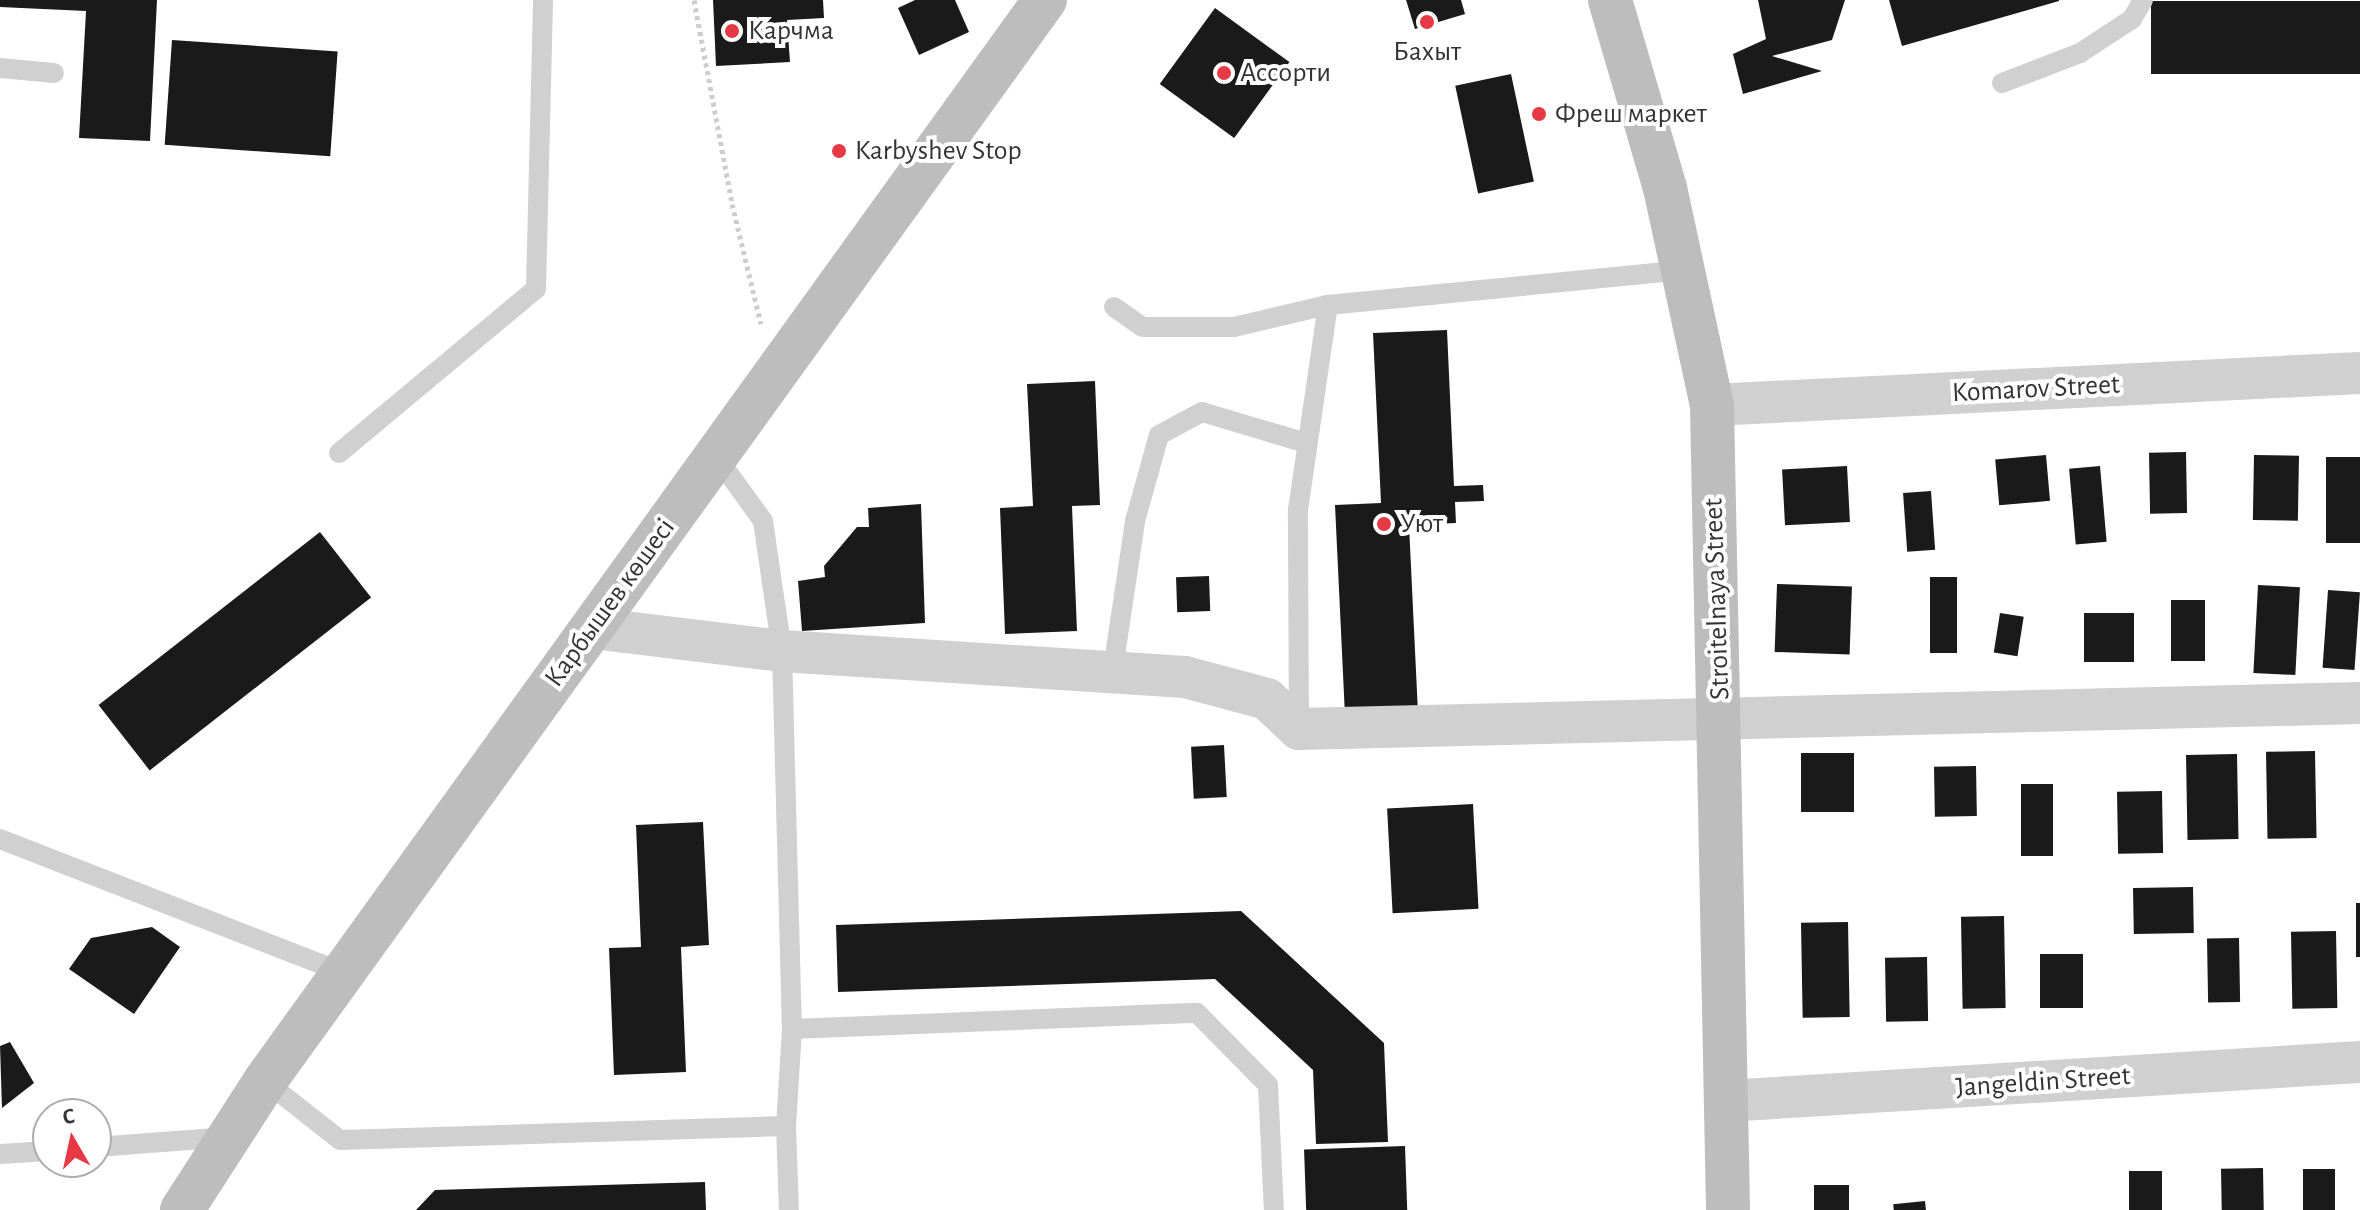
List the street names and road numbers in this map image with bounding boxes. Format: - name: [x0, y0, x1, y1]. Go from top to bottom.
- street label: Komarov Street: [1951, 368, 2121, 410]
- street label: Stroitelnaya Street: [1697, 497, 1737, 701]
- street label: Карбышев көшесі: [537, 512, 683, 694]
- street label: Jangeldin Street: [1955, 1059, 2131, 1105]

